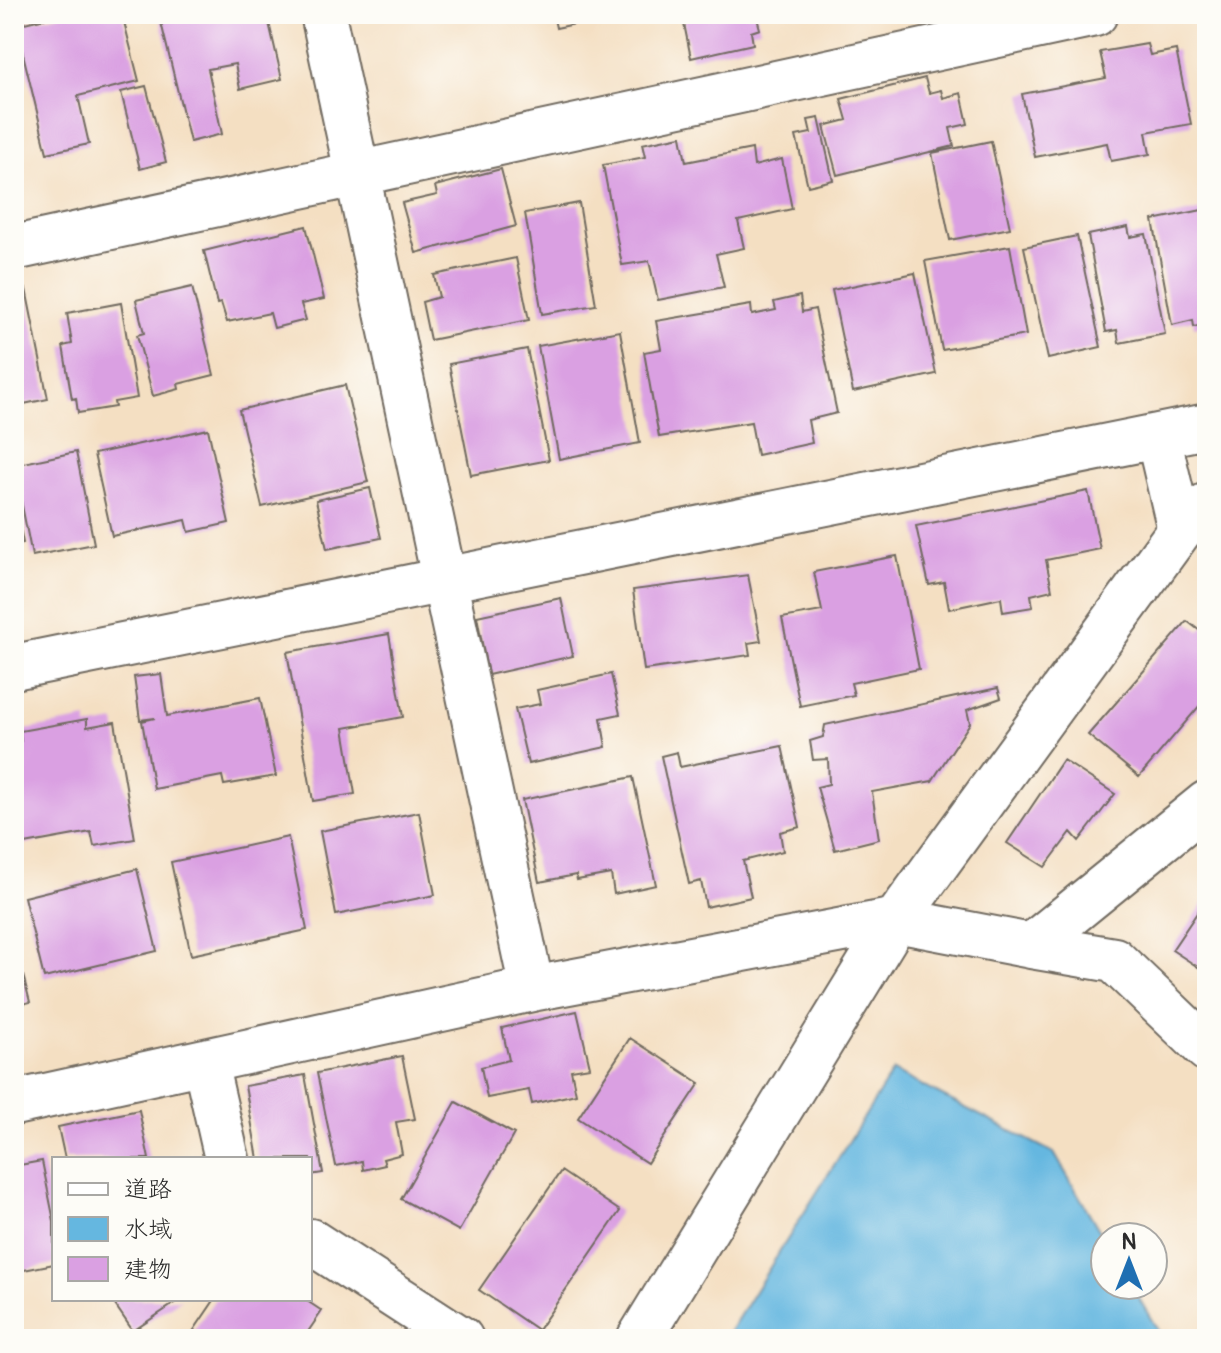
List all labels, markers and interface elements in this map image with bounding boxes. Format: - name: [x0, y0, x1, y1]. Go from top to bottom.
- legend: [52, 1157, 312, 1301]
- text: 道路: [124, 1175, 172, 1204]
- text: 水域: [124, 1215, 172, 1244]
- north arrow: [1089, 1221, 1169, 1301]
- text: N: [1122, 1228, 1137, 1256]
- text: 建物: [124, 1255, 172, 1284]

